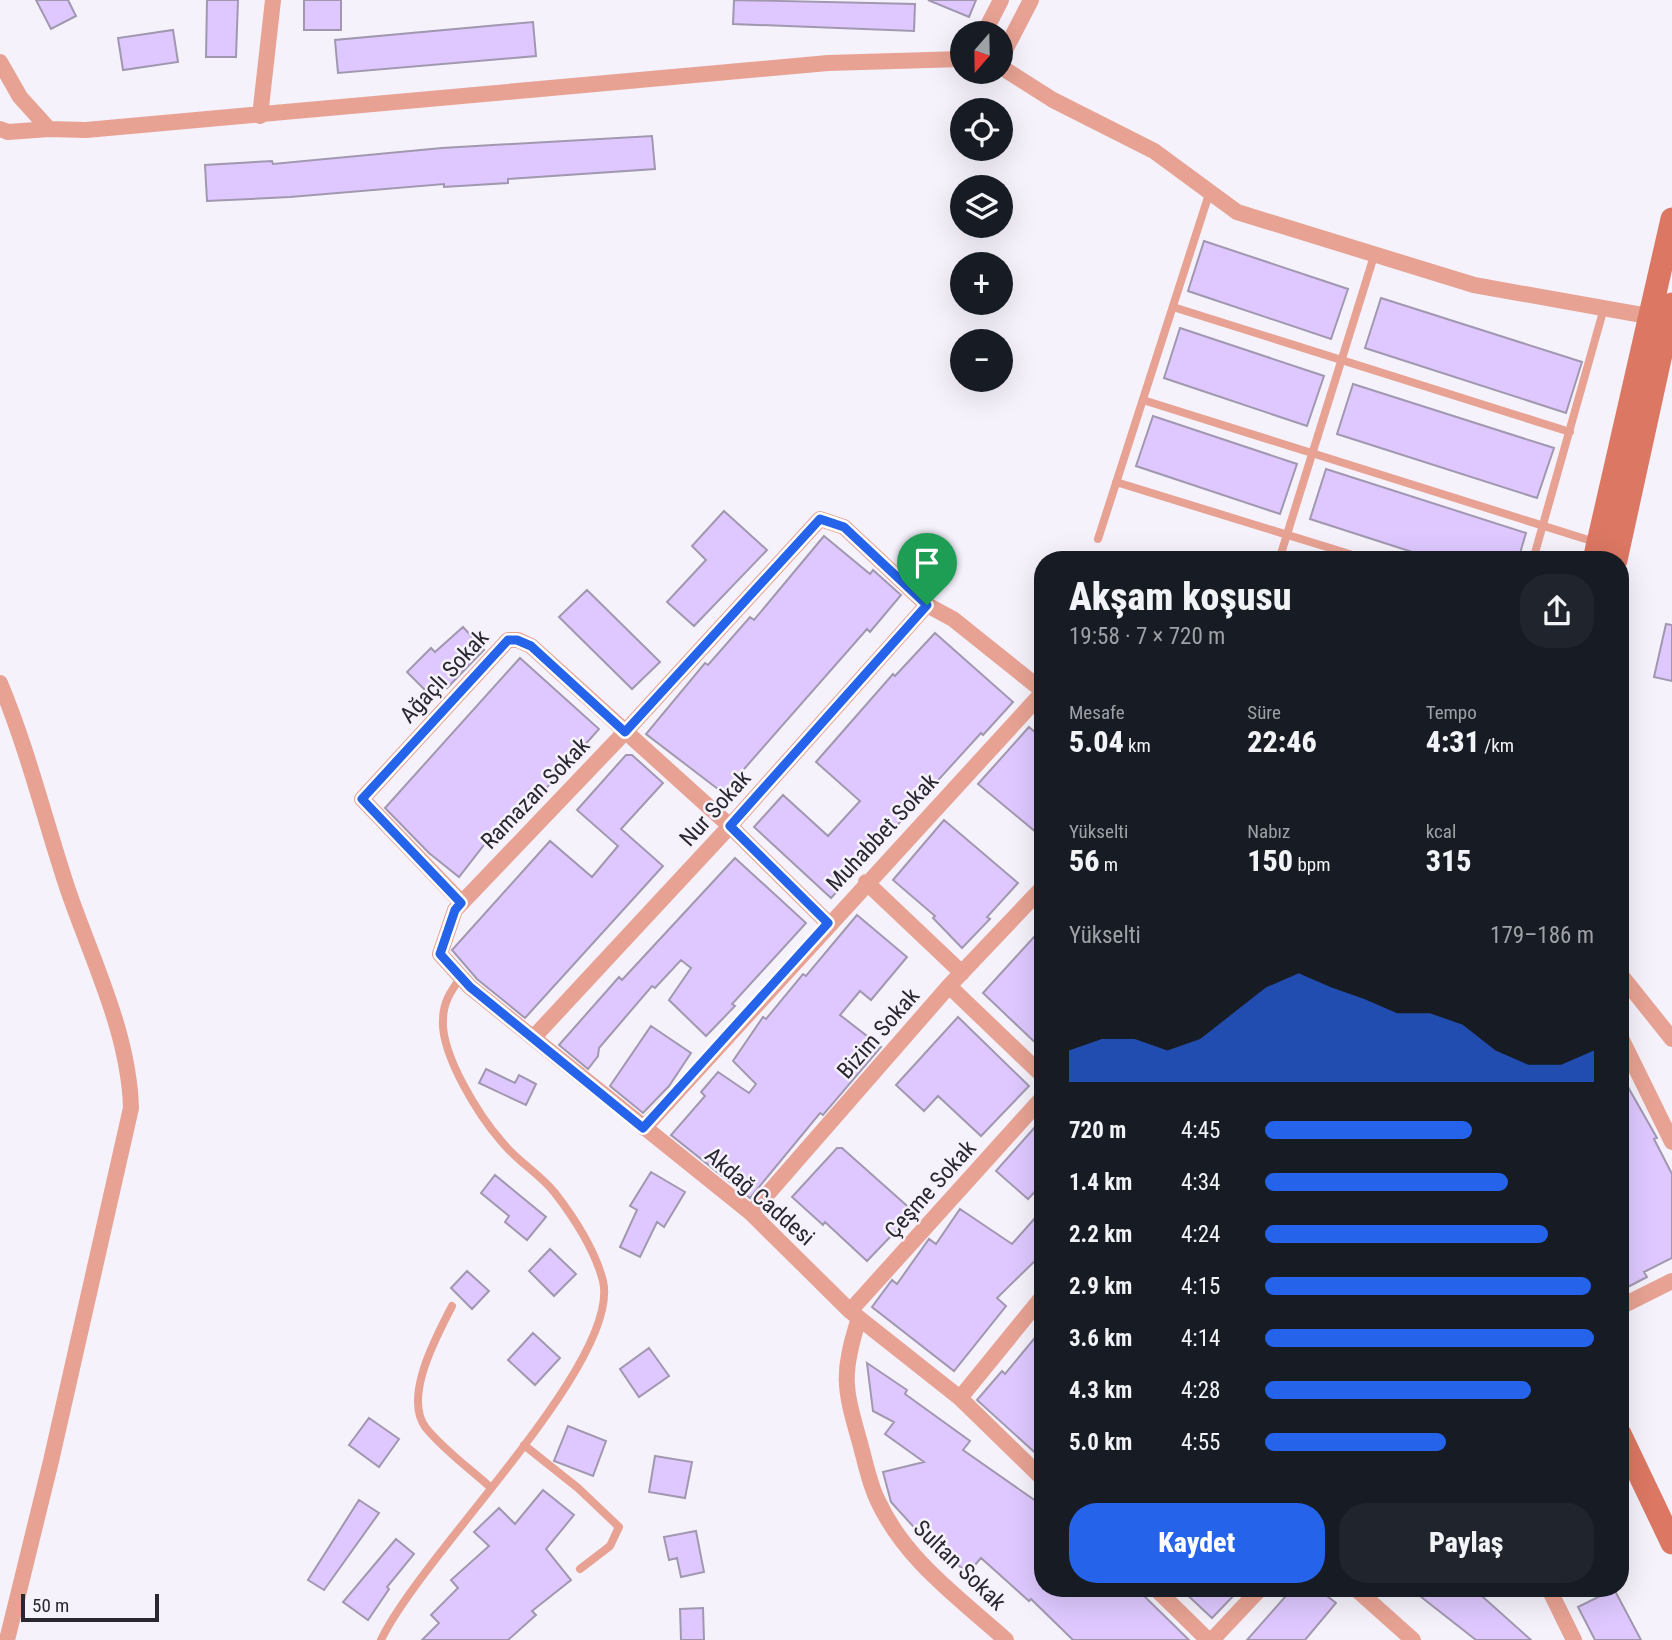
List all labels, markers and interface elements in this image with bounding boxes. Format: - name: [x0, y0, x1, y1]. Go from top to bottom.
- north arrow: [950, 21, 1013, 84]
- map controls: [950, 21, 1013, 392]
- button: locate: [950, 98, 1013, 161]
- button: layers: [950, 175, 1013, 238]
- button: +: [950, 252, 1013, 315]
- button: −: [950, 329, 1013, 392]
- pin: [897, 533, 957, 605]
- icon: arrive: [908, 544, 946, 582]
- button: share: [1520, 574, 1594, 648]
- text: Akşam koşusu: [1069, 575, 1291, 619]
- text: 19:58 · 7 × 720 m: [1069, 623, 1225, 650]
- street label: Ağaçlı Sokak: [394, 624, 495, 728]
- text: Mesafe: [1069, 701, 1125, 724]
- text: Süre: [1247, 701, 1281, 724]
- text: Tempo: [1426, 701, 1477, 724]
- text: 5.04: [1069, 724, 1124, 759]
- text: 22:46: [1247, 724, 1317, 759]
- text: 4:31: [1426, 724, 1480, 759]
- street label: Ramazan Sokak: [476, 732, 596, 855]
- text: km: [1124, 734, 1151, 757]
- text: /km: [1480, 734, 1514, 757]
- street label: Nur Sokak: [674, 764, 757, 852]
- street label: Muhabbet Sokak: [821, 767, 944, 897]
- text: Yükselti: [1069, 820, 1128, 843]
- text: Nabız: [1247, 820, 1290, 843]
- text: kcal: [1426, 820, 1456, 843]
- text: 56: [1069, 843, 1100, 878]
- text: 150: [1247, 843, 1293, 878]
- text: 315: [1426, 843, 1471, 878]
- text: m: [1100, 853, 1118, 876]
- text: bpm: [1293, 853, 1330, 876]
- text: Yükselti: [1069, 922, 1141, 949]
- text: 179–186 m: [1490, 922, 1594, 949]
- street label: Bizim Sokak: [832, 982, 925, 1084]
- text: 720 m: [1069, 1117, 1126, 1144]
- text: 4:45: [1181, 1117, 1220, 1144]
- street label: Çeşme Sokak: [879, 1134, 982, 1244]
- street label: Akdağ Caddesi: [700, 1142, 820, 1251]
- text: 1.4 km: [1069, 1169, 1132, 1196]
- text: 4:34: [1181, 1169, 1220, 1196]
- text: 2.2 km: [1069, 1221, 1132, 1248]
- text: 4:24: [1181, 1221, 1220, 1248]
- text: 2.9 km: [1069, 1273, 1132, 1300]
- text: 4:15: [1181, 1273, 1220, 1300]
- text: 3.6 km: [1069, 1325, 1132, 1352]
- text: 4:14: [1181, 1325, 1220, 1352]
- text: 4.3 km: [1069, 1377, 1132, 1404]
- text: 4:28: [1181, 1377, 1220, 1404]
- text: 5.0 km: [1069, 1429, 1132, 1456]
- text: 4:55: [1181, 1429, 1220, 1456]
- button: Kaydet: [1069, 1503, 1325, 1583]
- button: Paylaş: [1339, 1503, 1594, 1583]
- street label: Sultan Sokak: [908, 1515, 1012, 1616]
- scale bar: [21, 1591, 159, 1623]
- text: 50 m: [32, 1594, 69, 1617]

